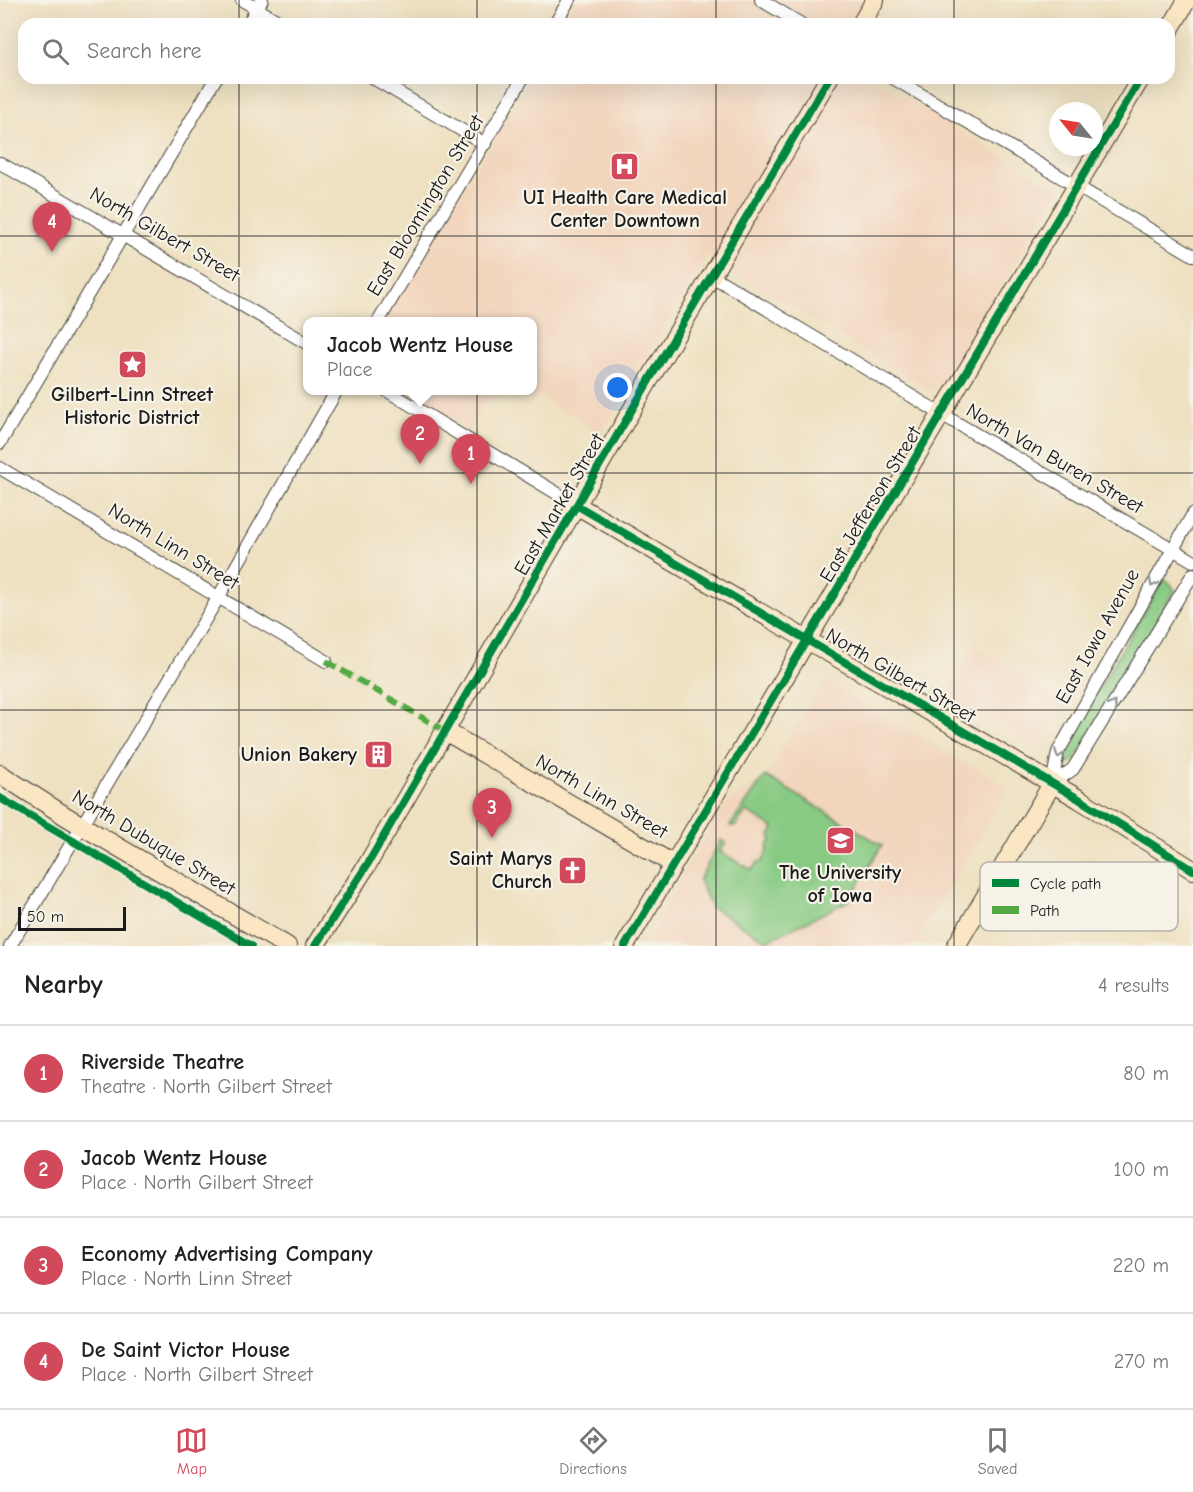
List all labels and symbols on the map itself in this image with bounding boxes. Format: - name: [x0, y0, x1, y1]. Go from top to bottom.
- north arrow: [1049, 102, 1103, 156]
- street label: East Bloomington Street: [362, 109, 489, 300]
- hospital icon: UI Health Care Medical Center Downtown: [609, 150, 641, 182]
- street label: North Gilbert Street: [86, 182, 245, 287]
- place label: UI Health Care Medical Center Downtown: [523, 186, 727, 232]
- pin: 4: [32, 202, 72, 252]
- place icon: Gilbert-Linn Street Historic District: [116, 348, 148, 380]
- your location: [603, 373, 632, 402]
- place label: Gilbert-Linn Street Historic District: [51, 383, 213, 429]
- street label: North Van Buren Street: [962, 398, 1148, 519]
- pin: 2: [400, 414, 440, 464]
- street label: East Jefferson Street: [815, 421, 927, 586]
- street label: East Market Street: [510, 428, 610, 579]
- pin: 1: [452, 434, 490, 484]
- street label: North Linn Street: [104, 498, 244, 595]
- street label: East Iowa Avenue: [1051, 565, 1144, 708]
- one-way arrow: [1149, 577, 1160, 587]
- street label: North Gilbert Street: [822, 623, 981, 728]
- one-way arrow: [1105, 701, 1117, 711]
- building icon: Union Bakery: [362, 738, 394, 770]
- place label: Union Bakery: [241, 743, 358, 766]
- one-way arrow: [1054, 747, 1066, 758]
- street label: North Linn Street: [532, 749, 673, 844]
- street label: North Dubuque Street: [68, 785, 240, 901]
- pin: 3: [472, 788, 512, 838]
- school or university icon: The University of Iowa: [824, 825, 856, 857]
- place label: Saint Marys Church: [450, 847, 552, 893]
- church icon: Saint Marys Church: [557, 854, 589, 886]
- place label: The University of Iowa: [779, 861, 902, 907]
- legend: [980, 862, 1178, 931]
- text: Cycle path: [1030, 875, 1101, 893]
- text: Path: [1030, 902, 1060, 920]
- scale bar: [18, 904, 126, 932]

